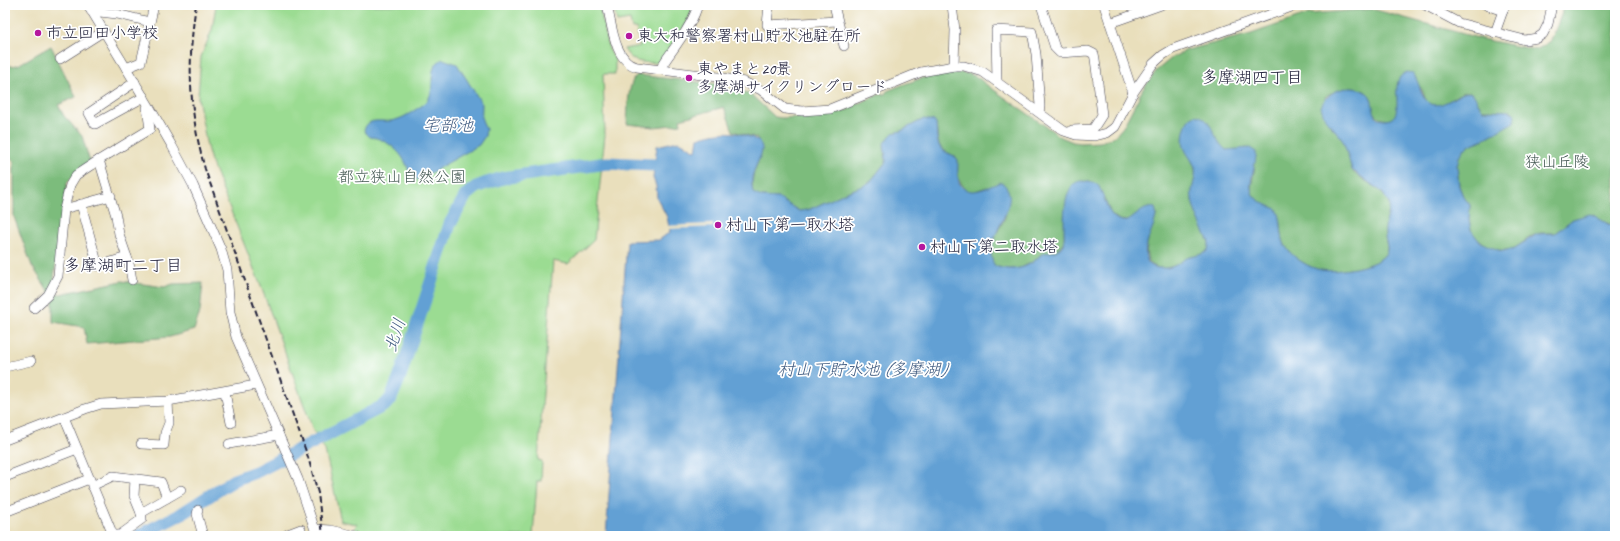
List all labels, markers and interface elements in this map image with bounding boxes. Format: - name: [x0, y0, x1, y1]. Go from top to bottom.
- place label: 市立回田小学校: [46, 23, 158, 43]
- place label: 東大和警察署村山貯水池駐在所: [637, 26, 861, 46]
- marker: 市立回田小学校: [33, 28, 43, 38]
- marker: 東大和警察署村山貯水池駐在所: [624, 31, 634, 41]
- place label: 東やまと20景 多摩湖サイクリングロード: [697, 59, 887, 97]
- district label: 多摩湖四丁目: [1201, 67, 1303, 88]
- marker: 東やまと20景 多摩湖サイクリングロード: [684, 73, 694, 83]
- water label: 宅部池: [423, 115, 474, 136]
- park label: 狭山丘陵: [1525, 152, 1589, 172]
- park label: 都立狭山自然公園: [338, 167, 466, 187]
- place label: 村山下第一取水塔: [726, 215, 854, 235]
- marker: 村山下第一取水塔: [713, 220, 723, 230]
- place label: 村山下第二取水塔: [930, 237, 1058, 257]
- marker: 村山下第二取水塔: [917, 242, 927, 252]
- district label: 多摩湖町二丁目: [64, 255, 183, 276]
- water label: 北川: [380, 316, 410, 354]
- water label: 村山下貯水池 (多摩湖): [778, 359, 950, 380]

